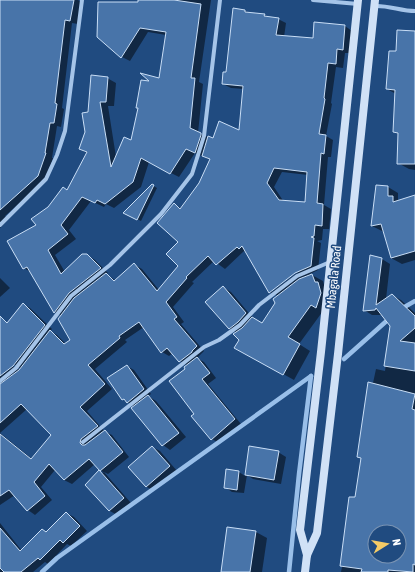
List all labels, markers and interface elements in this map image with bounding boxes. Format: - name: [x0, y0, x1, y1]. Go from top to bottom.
- street label: Mbagala Road: [324, 245, 344, 309]
- north arrow: [367, 524, 407, 564]
- text: N: [390, 538, 403, 546]

